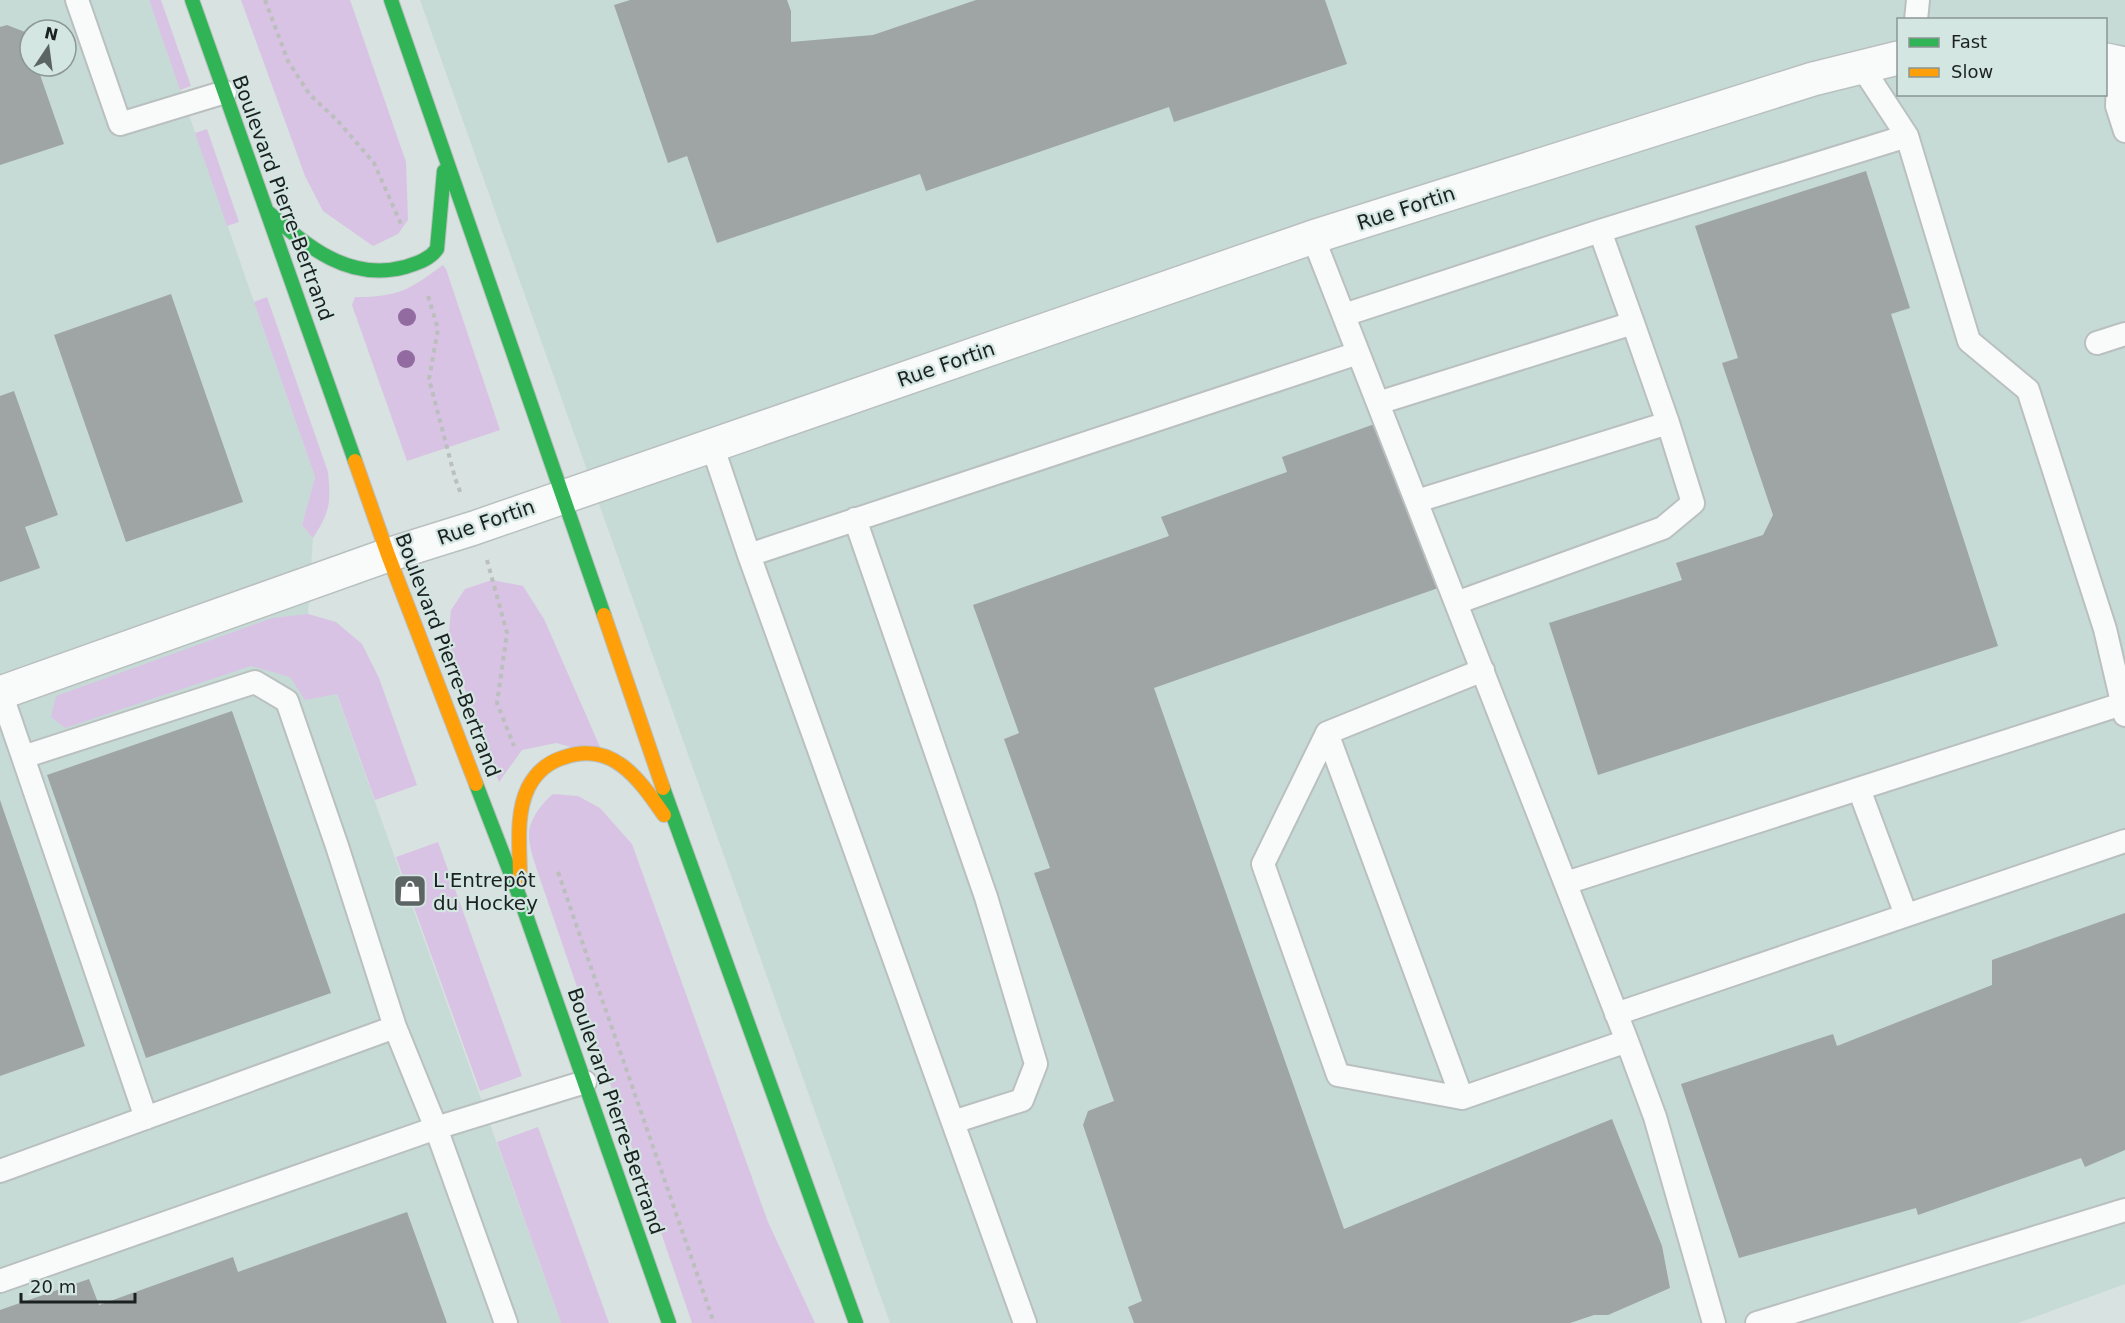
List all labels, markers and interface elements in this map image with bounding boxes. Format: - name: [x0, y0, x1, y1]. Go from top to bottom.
- north arrow: [18, 18, 78, 78]
- legend: [1897, 18, 2107, 96]
- text: N: [43, 23, 60, 45]
- text: Fast: [1951, 31, 1987, 52]
- text: Slow: [1951, 61, 1993, 82]
- street label: Boulevard Pierre-Bertrand: [227, 72, 339, 324]
- street label: Rue Fortin: [1354, 181, 1458, 235]
- street label: Rue Fortin: [894, 336, 998, 392]
- street label: Rue Fortin: [434, 494, 538, 550]
- street label: Boulevard Pierre-Bertrand: [390, 530, 506, 780]
- place label: L'Entrepôt du Hockey: [433, 868, 538, 915]
- shop icon: L'Entrepôt du Hockey: [392, 873, 428, 909]
- street label: Boulevard Pierre-Bertrand: [562, 984, 670, 1238]
- scale bar: [21, 1266, 135, 1304]
- text: 20 m: [30, 1276, 76, 1297]

